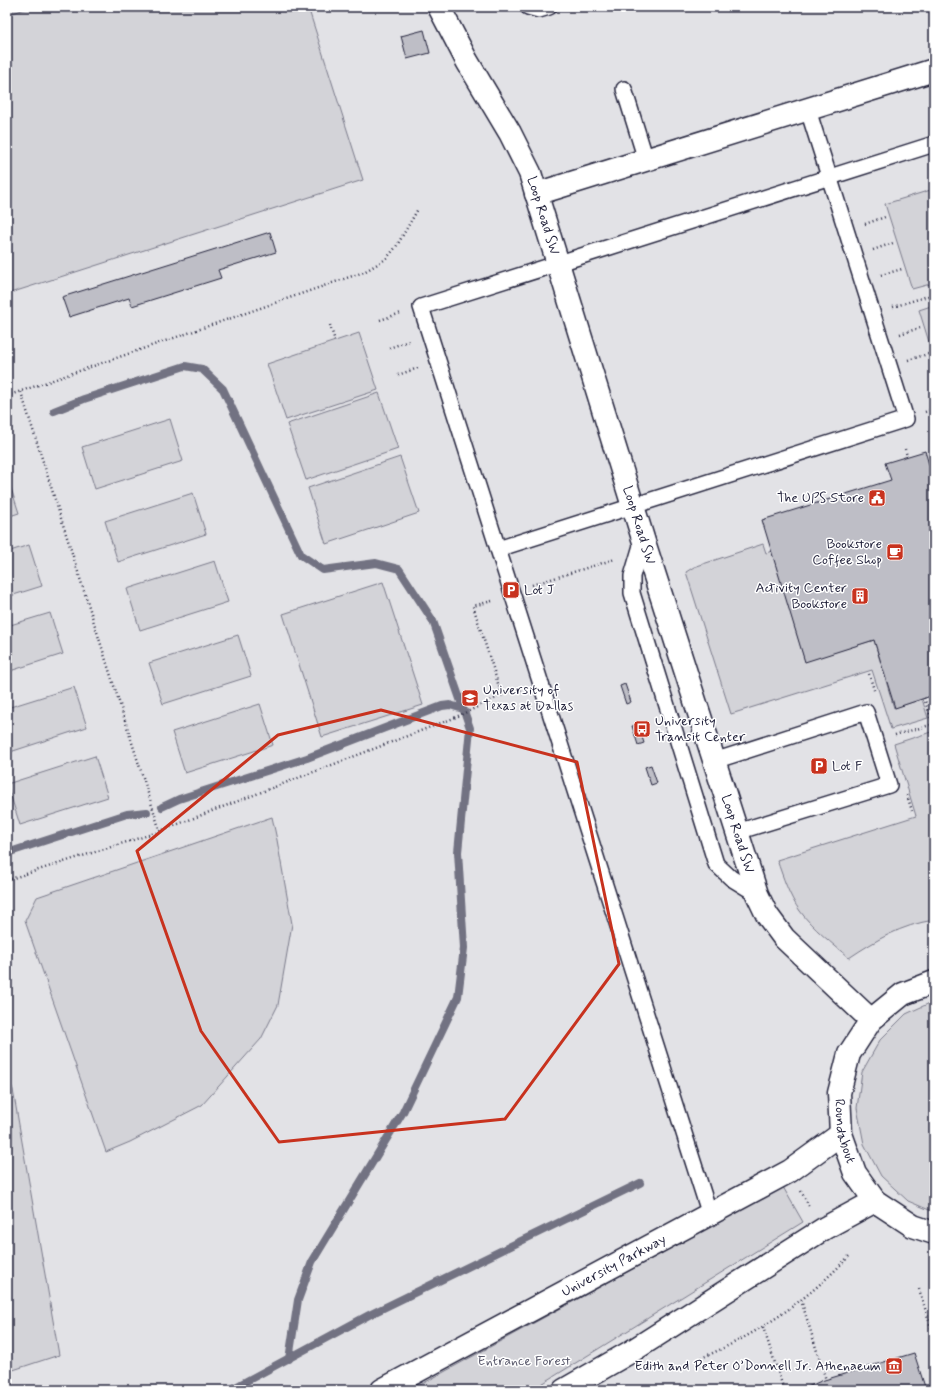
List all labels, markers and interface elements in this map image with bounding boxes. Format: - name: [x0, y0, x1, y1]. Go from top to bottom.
- street label: Loop Road SW: [523, 174, 564, 257]
- street label: Loop Road SW: [618, 484, 660, 567]
- public building icon: The UPS Store: [867, 488, 887, 508]
- place label: The UPS Store: [777, 489, 864, 507]
- place label: Bookstore Coffee Shop: [812, 535, 882, 569]
- cafe icon: Bookstore Coffee Shop: [885, 542, 905, 562]
- place label: Activity Center Bookstore: [756, 579, 847, 613]
- parking icon: Lot J: [501, 580, 521, 600]
- place label: Lot J: [524, 581, 555, 599]
- building icon: Activity Center Bookstore: [850, 586, 870, 606]
- place label: University of Texas at Dallas: [483, 681, 574, 715]
- school or university icon: University of Texas at Dallas: [460, 688, 480, 708]
- place label: University Transit Center: [655, 712, 746, 746]
- bus stop icon: University Transit Center: [632, 719, 652, 739]
- parking icon: Lot F: [809, 756, 829, 776]
- place label: Lot F: [832, 757, 863, 775]
- street label: Loop Road SW: [717, 792, 759, 875]
- street label: Roundabout: [830, 1098, 860, 1166]
- street label: University Parkway: [558, 1230, 669, 1301]
- park label: Entrance Forest: [478, 1352, 571, 1370]
- museum icon: Edith and Peter O’Donnell Jr. Athenaeum: [884, 1356, 904, 1376]
- place label: Edith and Peter O’Donnell Jr. Athenaeum: [634, 1357, 881, 1375]

